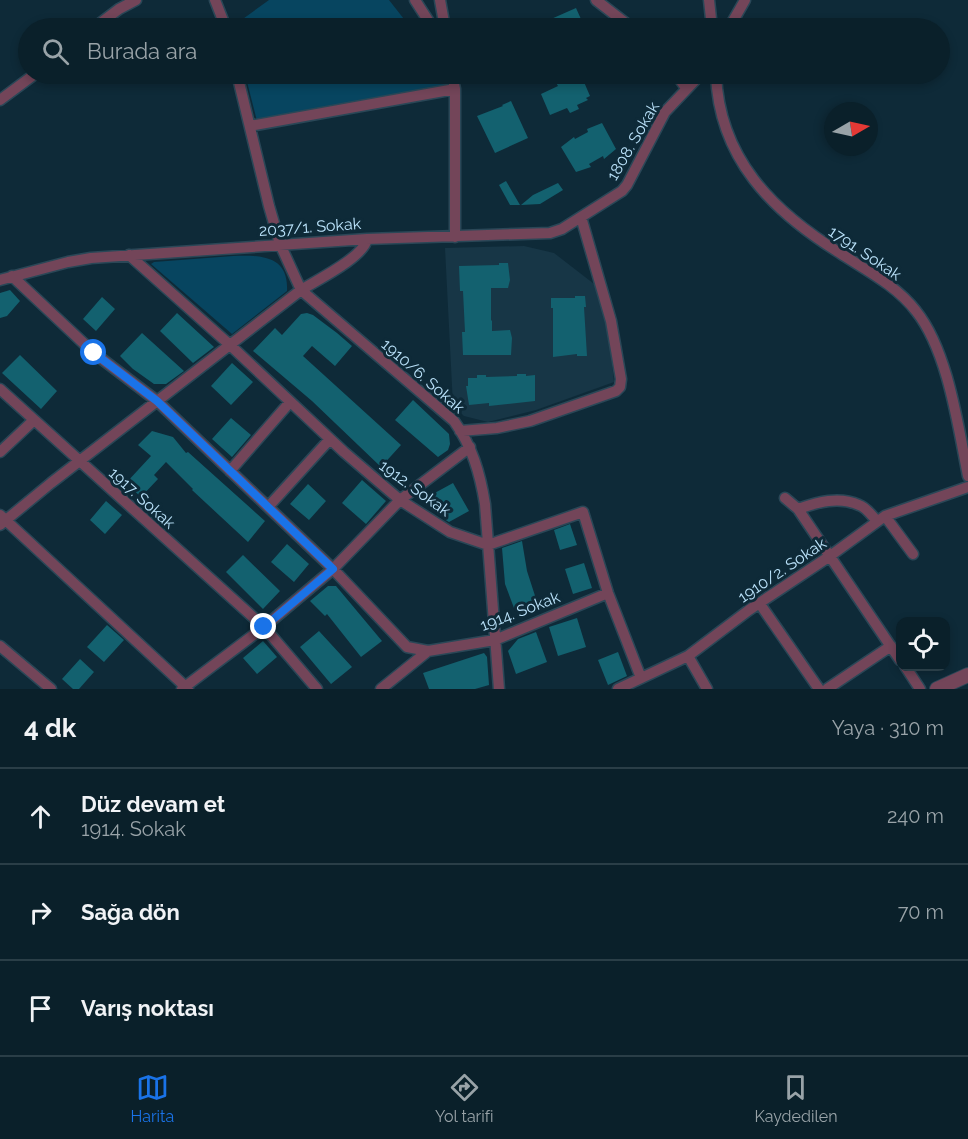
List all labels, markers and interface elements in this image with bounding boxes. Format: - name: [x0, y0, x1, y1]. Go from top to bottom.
- search box: [18, 18, 950, 84]
- icon: search: [39, 35, 72, 68]
- text: Burada ara: [87, 38, 197, 64]
- street label: 1808. Sokak: [603, 98, 663, 184]
- north arrow: [824, 102, 878, 156]
- street label: 2037/1. Sokak: [258, 214, 362, 240]
- street label: 1791. Sokak: [825, 222, 905, 285]
- street label: 1910/6. Sokak: [378, 335, 469, 418]
- route start: [80, 339, 106, 365]
- street label: 1912. Sokak: [376, 456, 455, 520]
- street label: 1917. Sokak: [105, 463, 179, 533]
- street label: 1910/2. Sokak: [734, 533, 830, 606]
- street label: 1914. Sokak: [477, 587, 563, 635]
- route end: [250, 613, 276, 639]
- map controls: [896, 617, 950, 671]
- button: locate: [896, 617, 950, 671]
- text: 4 dk: [24, 713, 76, 743]
- text: Yaya · 310 m: [832, 716, 944, 740]
- text: Düz devam et: [81, 791, 225, 817]
- icon: ahead: [24, 800, 57, 833]
- text: 240 m: [887, 804, 944, 828]
- text: 1914. Sokak: [81, 817, 186, 841]
- icon: right: [24, 896, 57, 929]
- text: Sağa dön: [81, 899, 180, 925]
- text: 70 m: [898, 900, 944, 924]
- icon: arrive: [24, 992, 57, 1025]
- text: Varış noktası: [81, 995, 214, 1021]
- tab: Harita: [130, 1071, 174, 1126]
- tab: Yol tarifi: [435, 1071, 493, 1126]
- tab: Kaydedilen: [754, 1071, 837, 1126]

